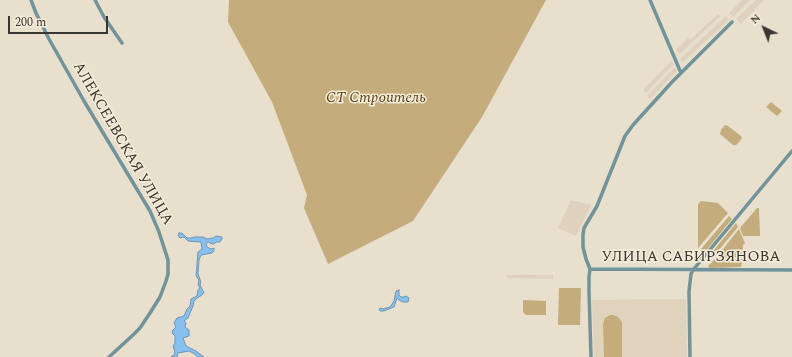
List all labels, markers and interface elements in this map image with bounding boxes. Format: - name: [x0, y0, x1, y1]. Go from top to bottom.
- scale bar: [10, 8, 110, 34]
- north arrow: [744, 8, 784, 48]
- text: N: [746, 10, 765, 28]
- text: 200 m: [15, 13, 46, 32]
- street label: АЛЕКСЕЕВСКАЯ УЛИЦА: [68, 59, 176, 229]
- park label: СТ Строитель: [326, 90, 426, 108]
- street label: УЛИЦА САБИРЗЯНОВА: [602, 249, 780, 267]

